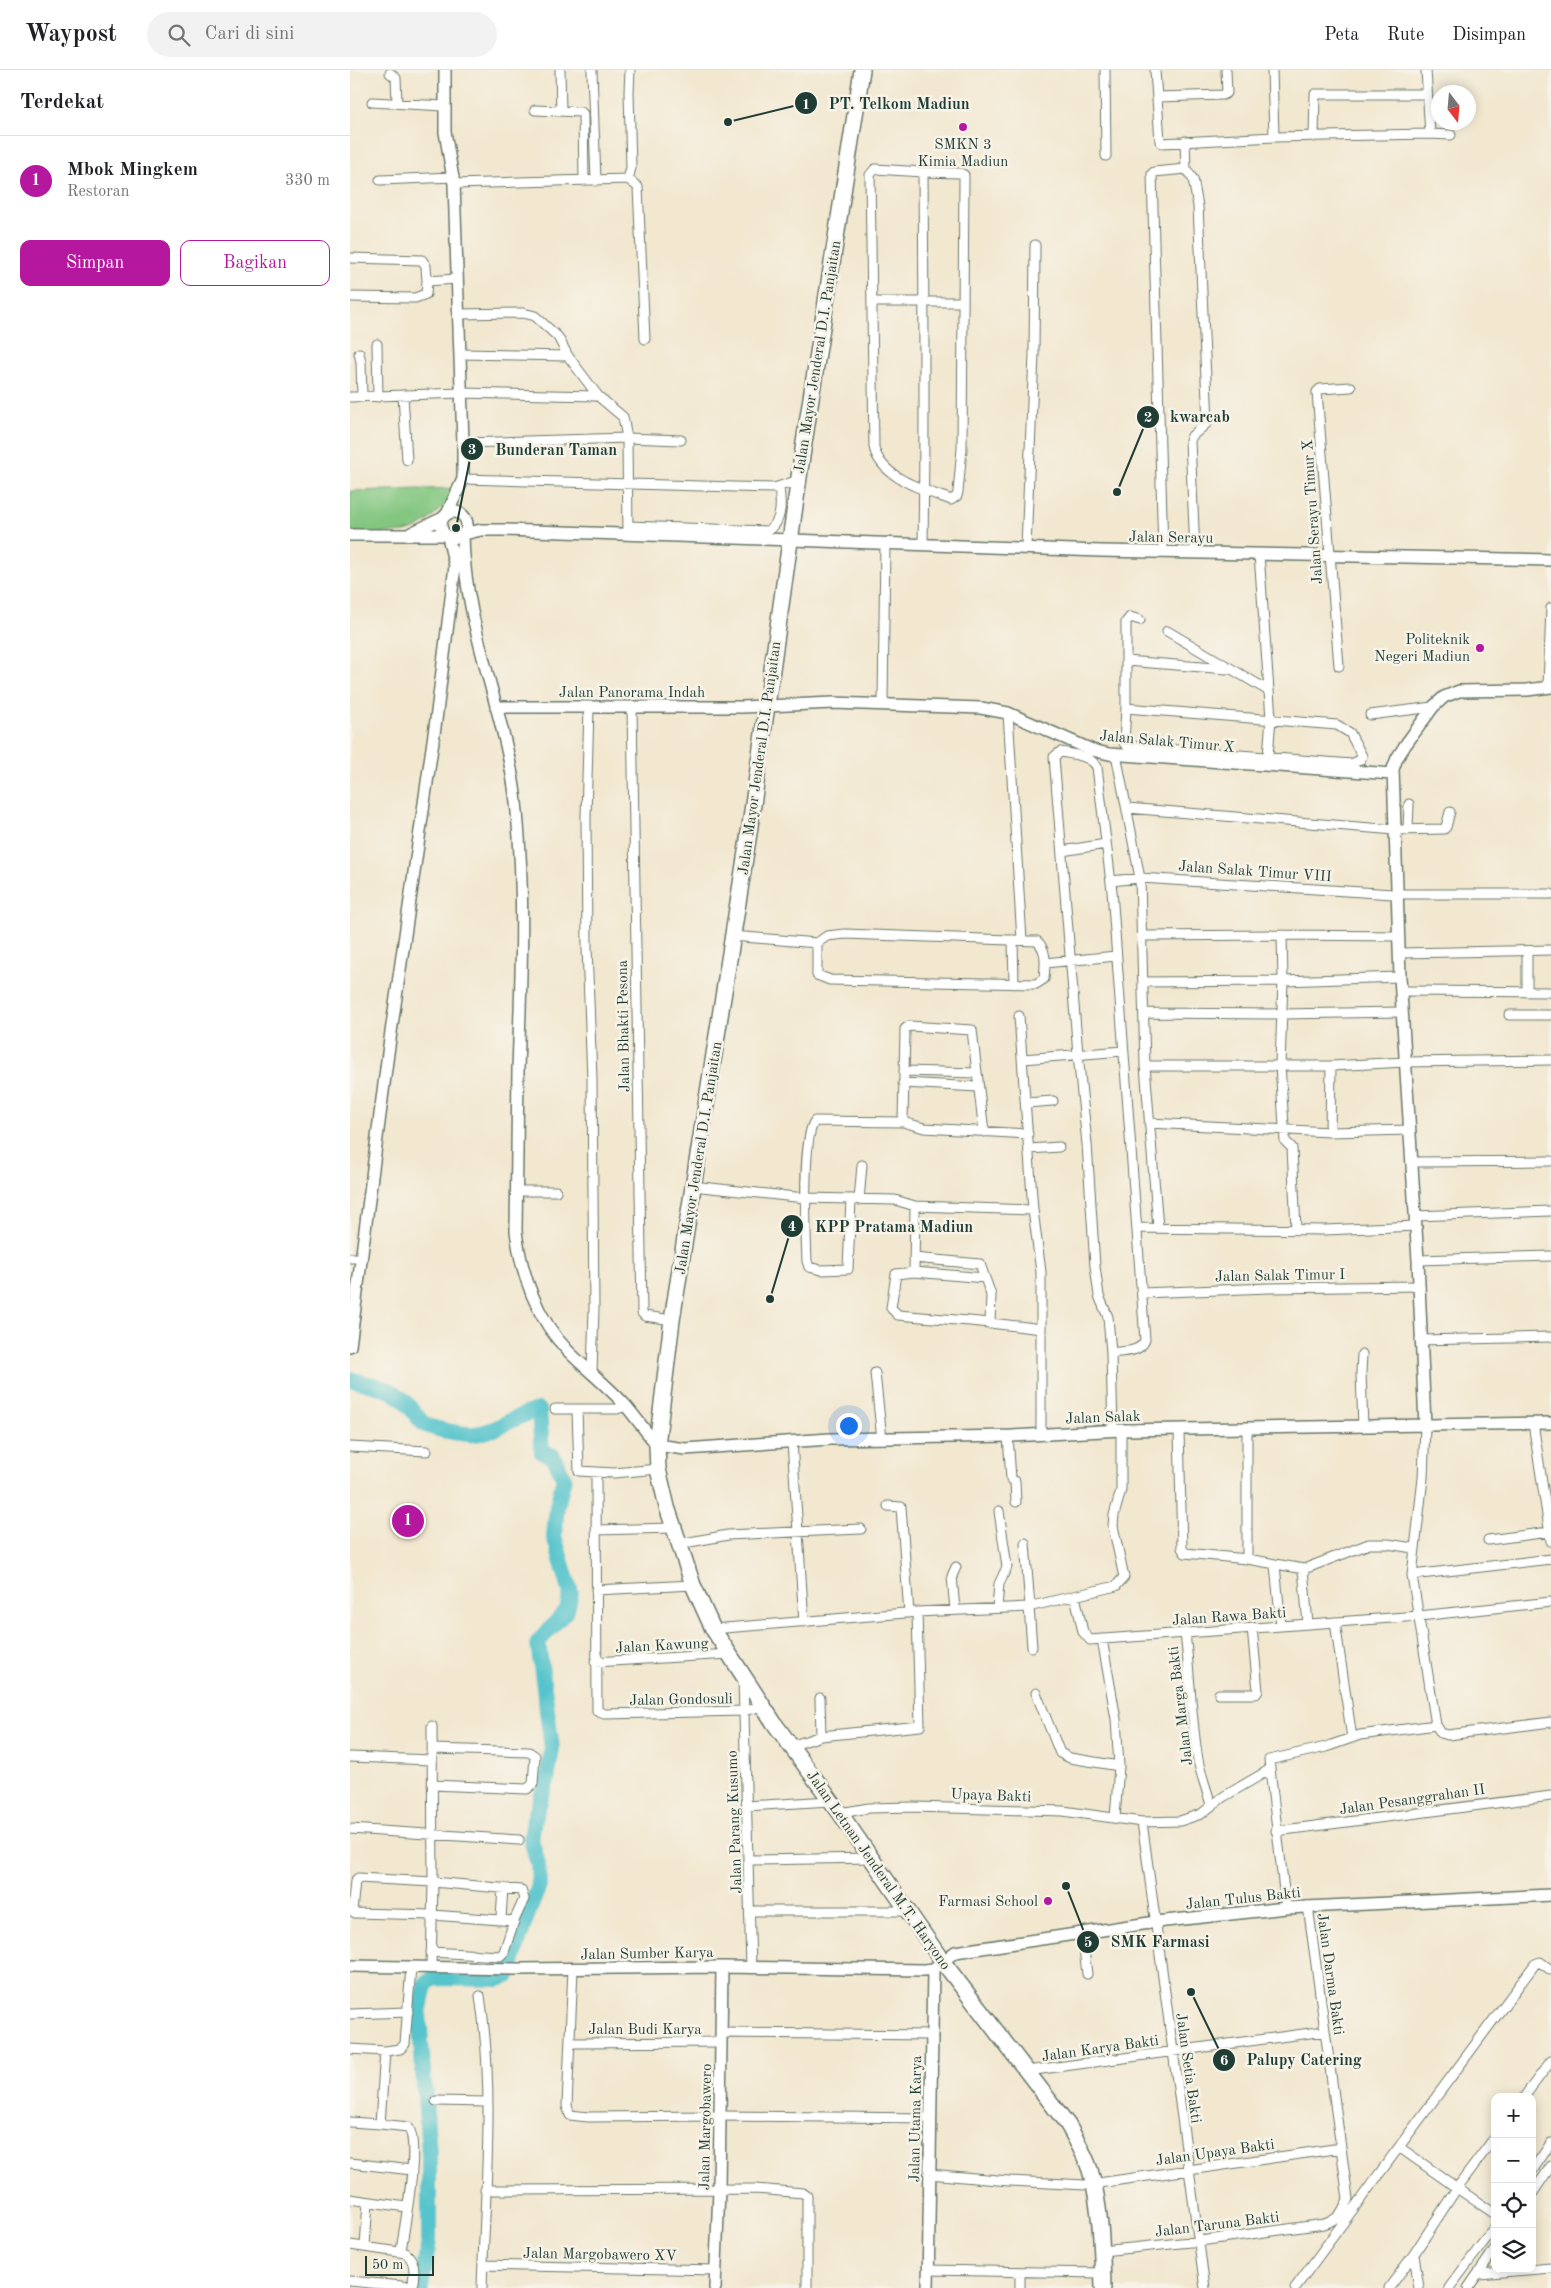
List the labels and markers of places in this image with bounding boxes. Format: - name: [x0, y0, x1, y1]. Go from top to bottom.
- callout: PT. Telkom Madiun: [793, 88, 979, 119]
- marker: SMKN 3 Kimia Madiun: [957, 121, 969, 133]
- place label: SMKN 3 Kimia Madiun: [918, 138, 1008, 170]
- callout: kwarcab: [1136, 401, 1240, 432]
- callout: Bunderan Taman: [460, 434, 627, 465]
- place label: Politeknik Negeri Madiun: [1374, 633, 1470, 665]
- marker: Politeknik Negeri Madiun: [1474, 642, 1486, 654]
- callout: KPP Pratama Madiun: [780, 1211, 983, 1242]
- pin: 1: [392, 1502, 424, 1540]
- place label: Farmasi School: [938, 1895, 1038, 1910]
- marker: Farmasi School: [1042, 1895, 1054, 1907]
- callout: SMK Farmasi: [1075, 1926, 1219, 1957]
- callout: Palupy Catering: [1211, 2044, 1372, 2075]

